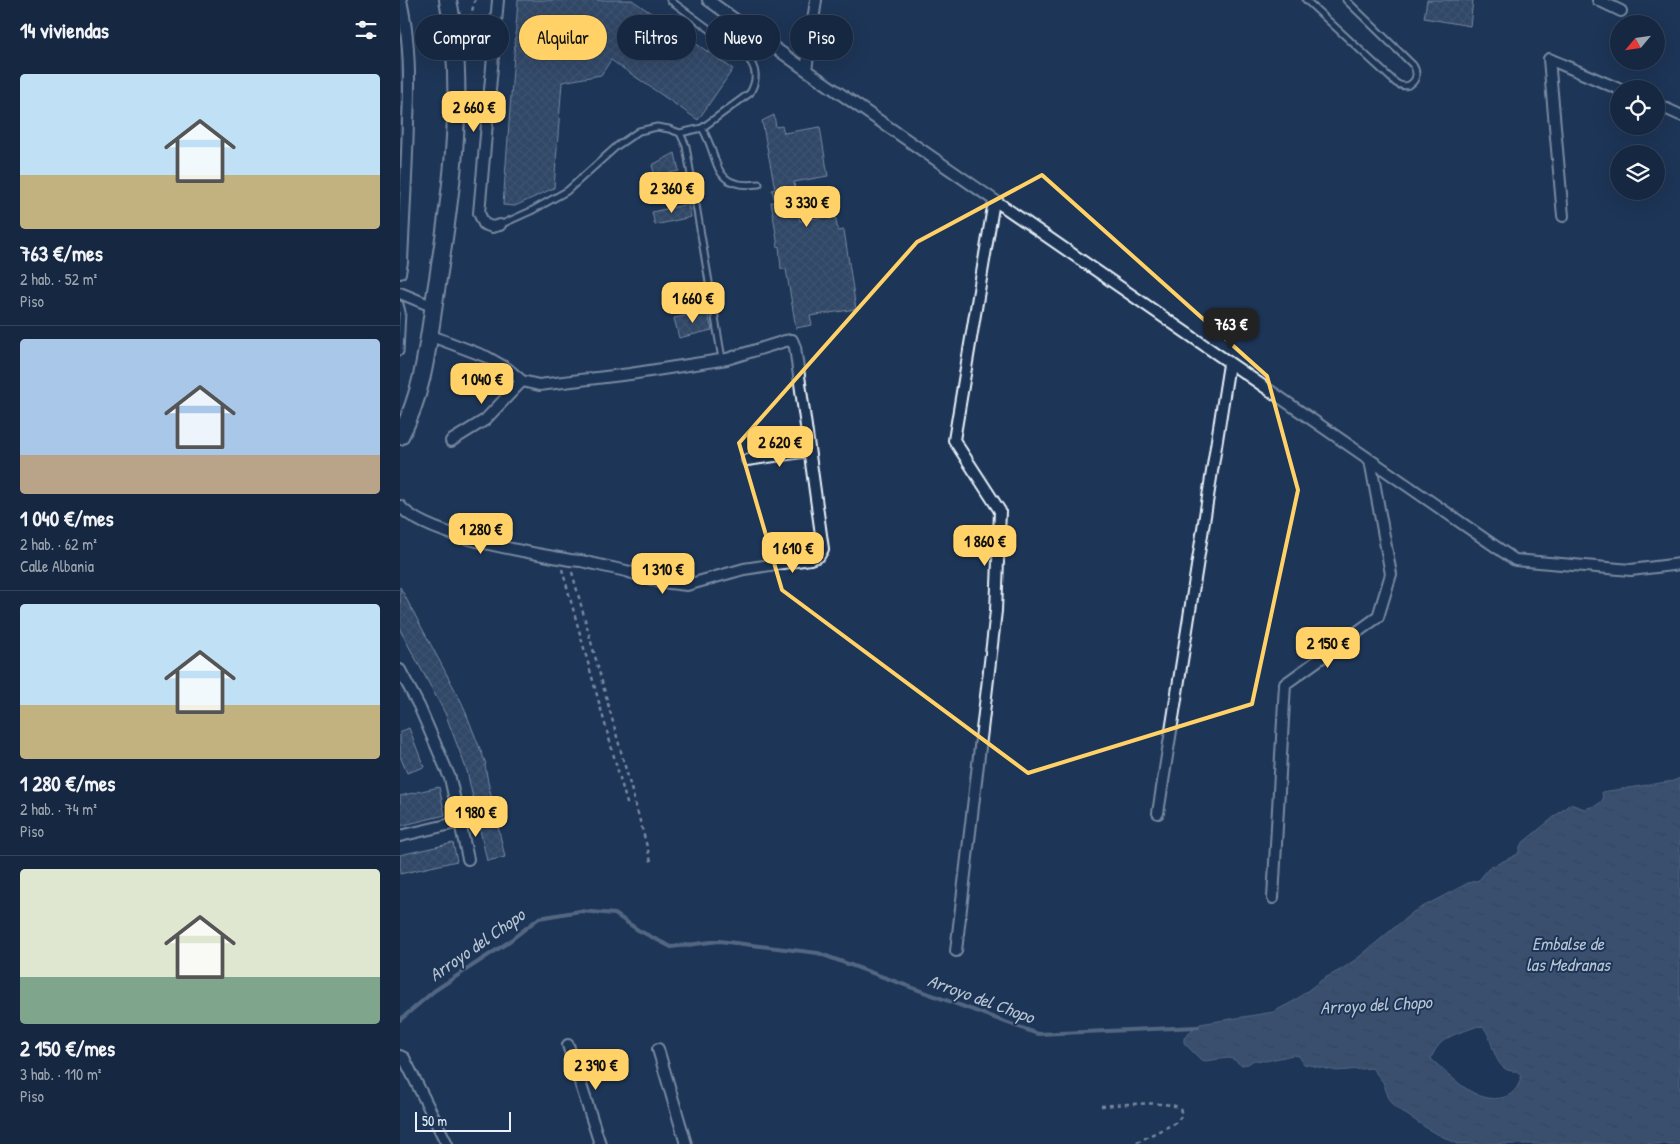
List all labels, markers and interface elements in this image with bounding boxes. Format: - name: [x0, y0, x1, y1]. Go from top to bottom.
- chip: Comprar: [415, 15, 509, 60]
- chip: Alquilar: [519, 15, 607, 60]
- chip: Filtros: [617, 15, 696, 60]
- chip: Nuevo: [706, 15, 780, 60]
- chip: Piso: [790, 15, 853, 60]
- north arrow: [1610, 15, 1665, 70]
- map controls: [1610, 15, 1665, 200]
- text: 14 viviendas: [20, 16, 109, 45]
- icon: filters: [352, 16, 380, 44]
- button: locate: [1610, 80, 1665, 135]
- pin: 2 660 €: [428, 90, 520, 133]
- text: 2 660 €: [453, 96, 495, 118]
- icon: home: [155, 106, 245, 196]
- button: layers: [1610, 145, 1665, 200]
- pin: 2 360 €: [626, 172, 718, 214]
- text: 2 360 €: [650, 177, 694, 199]
- pin: 3 330 €: [761, 186, 853, 228]
- text: 3 330 €: [785, 191, 829, 213]
- text: 763 €/mes: [20, 239, 103, 268]
- text: 2 hab. · 52 m²: [20, 268, 97, 290]
- pin: 1 660 €: [647, 282, 739, 324]
- text: 1 660 €: [673, 287, 713, 309]
- text: Piso: [20, 290, 44, 312]
- pin: 763 €: [1196, 308, 1266, 350]
- text: 763 €: [1215, 313, 1247, 335]
- pin: 1 040 €: [436, 362, 528, 405]
- text: 1 040 €: [461, 368, 503, 390]
- icon: home: [155, 372, 245, 462]
- pin: 2 620 €: [734, 426, 826, 468]
- text: 2 620 €: [758, 431, 802, 453]
- text: 1 040 €/mes: [20, 504, 114, 533]
- pin: 1 280 €: [435, 512, 527, 555]
- text: 1 280 €: [460, 518, 502, 540]
- pin: 1 860 €: [939, 524, 1031, 567]
- text: 1 860 €: [964, 530, 1006, 552]
- pin: 1 610 €: [747, 532, 839, 574]
- text: 2 hab. · 62 m²: [20, 533, 97, 555]
- text: 1 610 €: [773, 537, 813, 559]
- pin: 1 310 €: [617, 552, 709, 595]
- text: Calle Albania: [20, 555, 94, 577]
- text: 1 310 €: [642, 558, 684, 580]
- pin: 2 150 €: [1282, 626, 1374, 669]
- text: 2 150 €: [1307, 632, 1349, 654]
- icon: home: [155, 637, 245, 727]
- text: 1 280 €/mes: [20, 769, 115, 798]
- pin: 1 980 €: [430, 796, 522, 838]
- text: 2 hab. · 74 m²: [20, 798, 97, 820]
- text: 1 980 €: [456, 801, 496, 823]
- text: Piso: [20, 820, 44, 842]
- water label: Arroyo del Chopo: [424, 901, 531, 987]
- icon: home: [155, 902, 245, 992]
- water label: Embalse de las Medranas: [1526, 931, 1612, 977]
- water label: Arroyo del Chopo: [924, 968, 1040, 1030]
- water label: Arroyo del Chopo: [1320, 989, 1434, 1020]
- text: 2 150 €/mes: [20, 1034, 115, 1063]
- pin: 2 390 €: [550, 1048, 642, 1091]
- text: 2 390 €: [575, 1054, 617, 1076]
- text: 3 hab. · 110 m²: [20, 1063, 101, 1085]
- text: Piso: [20, 1085, 44, 1107]
- scale bar: [415, 1109, 511, 1132]
- text: 50 m: [422, 1111, 447, 1130]

